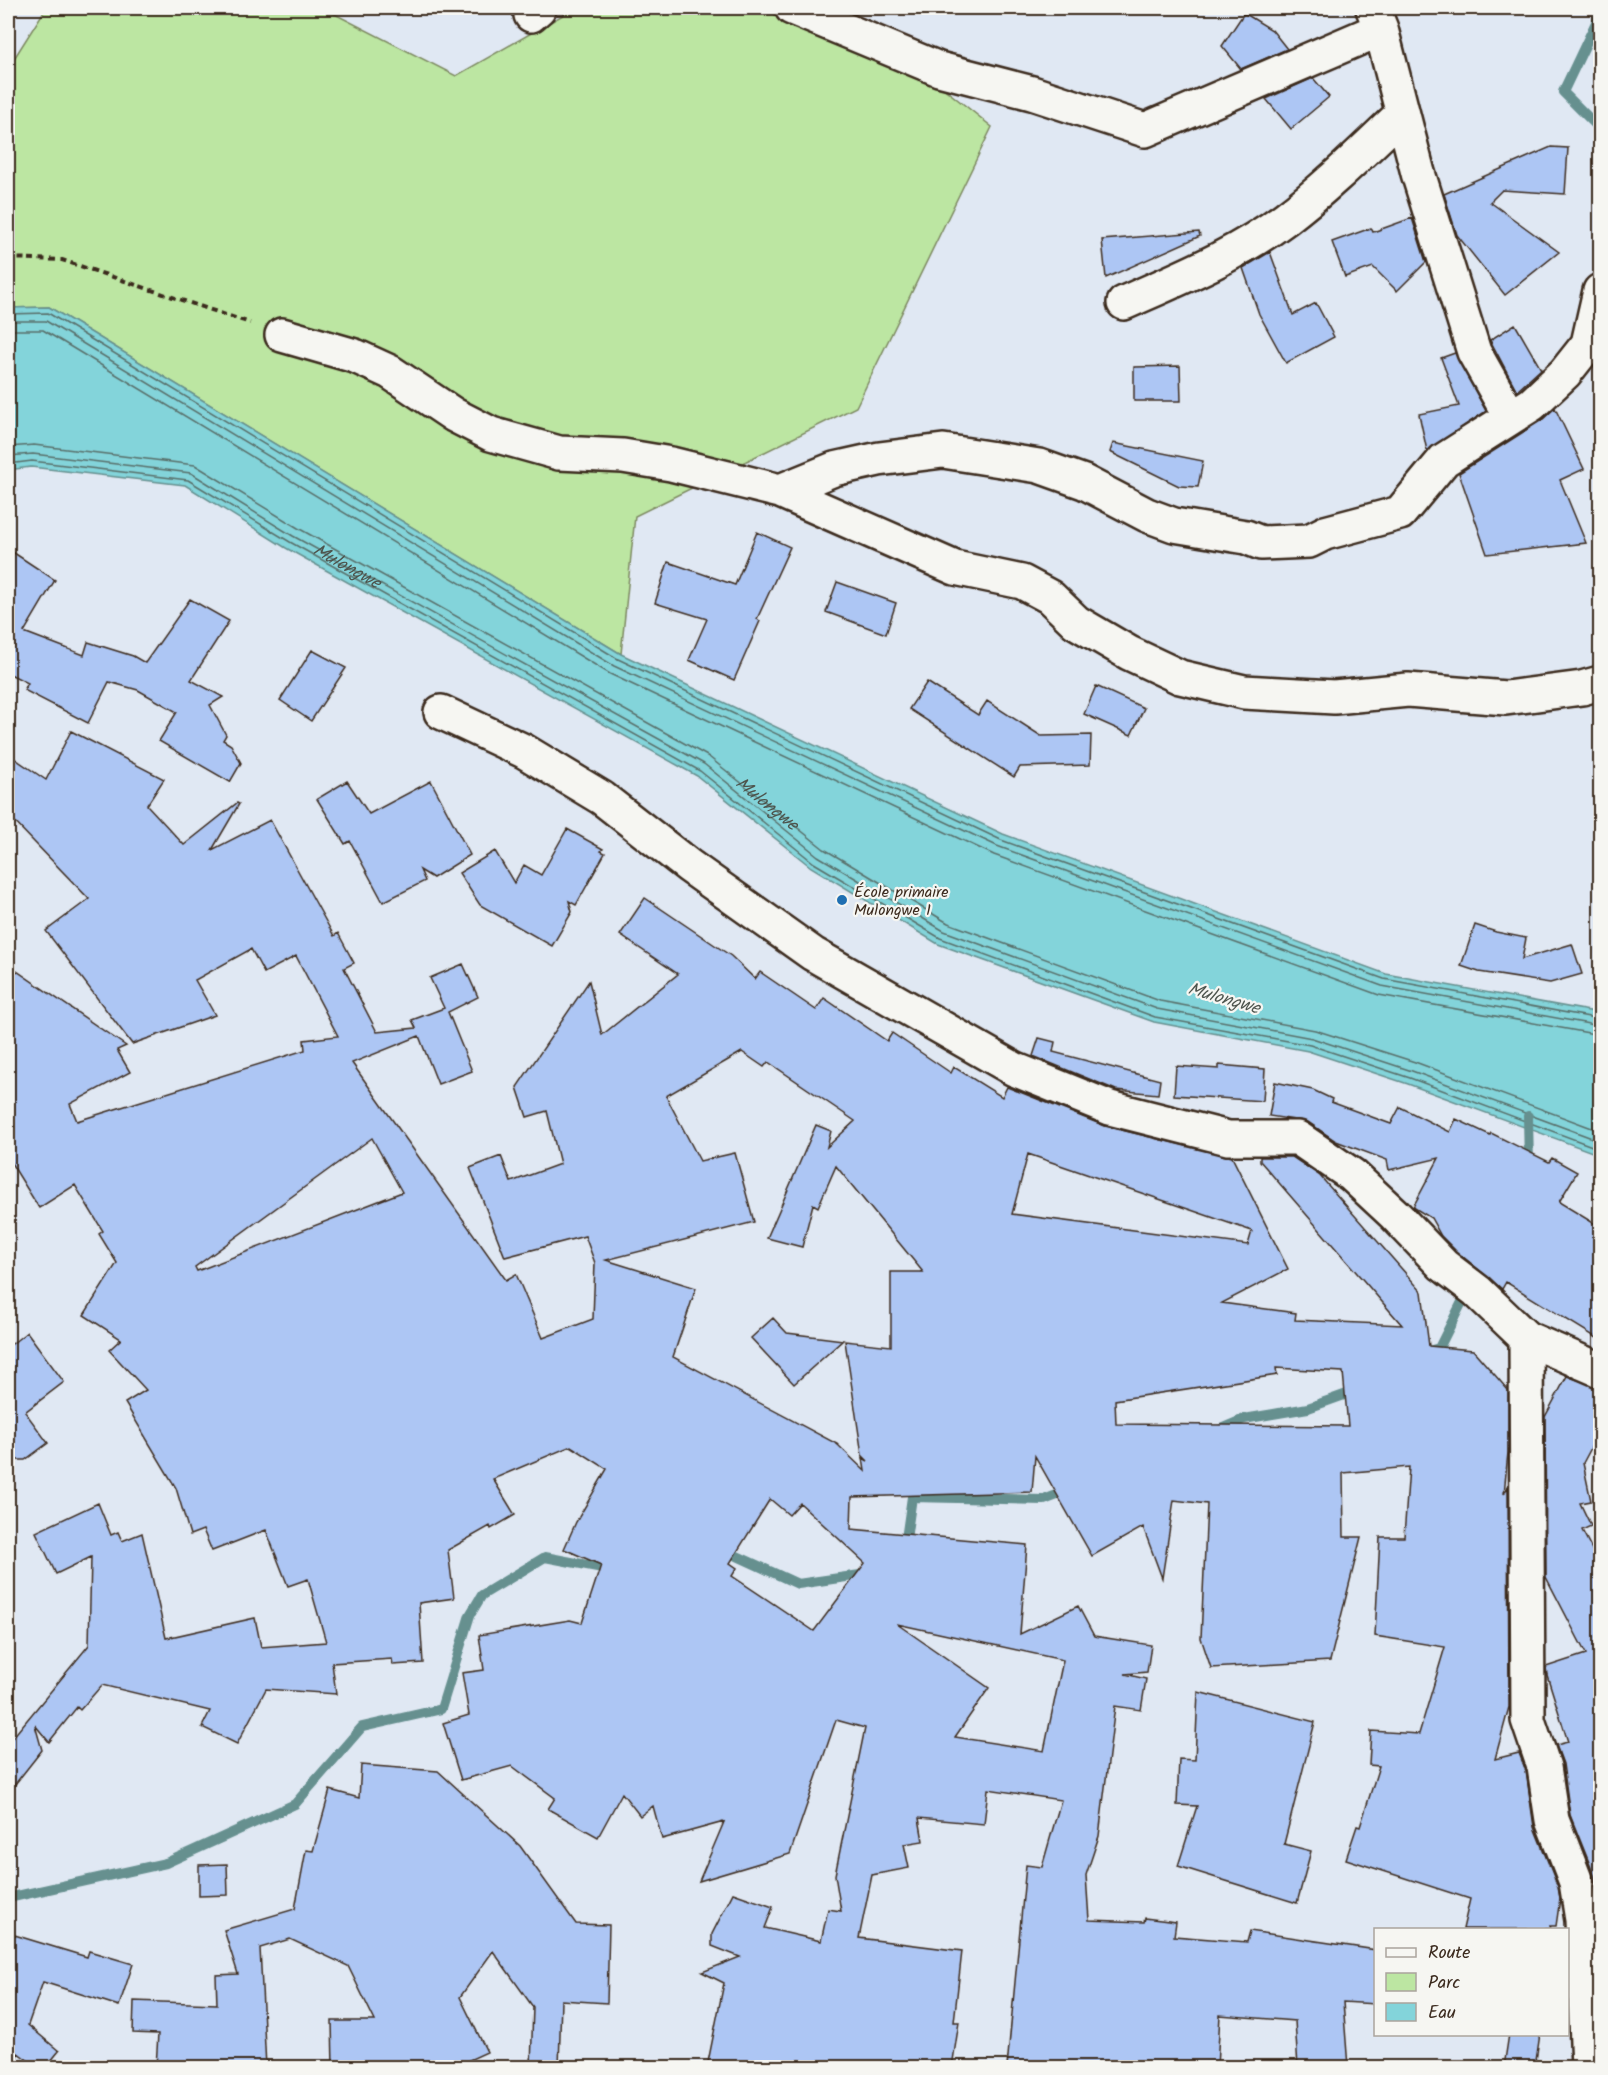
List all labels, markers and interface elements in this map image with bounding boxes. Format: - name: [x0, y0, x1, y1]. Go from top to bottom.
- water label: Mulongwe: [307, 537, 387, 599]
- water label: Mulongwe: [728, 770, 806, 840]
- place label: École primaire Mulongwe 1: [854, 880, 949, 923]
- marker: École primaire Mulongwe 1: [835, 893, 849, 907]
- water label: Mulongwe: [1184, 975, 1265, 1024]
- legend: [1374, 1928, 1569, 2036]
- text: Route: [1428, 1939, 1470, 1968]
- text: Parc: [1428, 1969, 1460, 1998]
- text: Eau: [1428, 1999, 1456, 2028]

